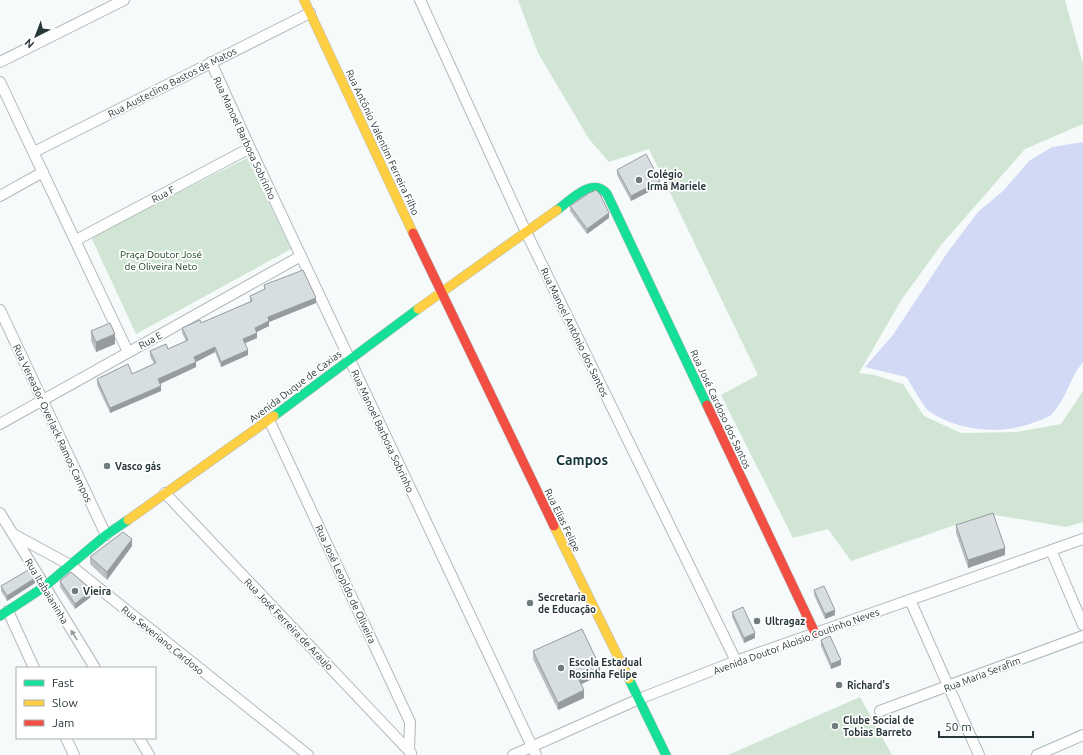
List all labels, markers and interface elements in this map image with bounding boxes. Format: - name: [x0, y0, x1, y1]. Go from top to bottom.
- north arrow: [16, 16, 56, 56]
- text: N: [22, 36, 36, 51]
- street label: Rua Austeclino Bastos de Matos: [106, 45, 238, 120]
- street label: Rua Antônio Valentim Ferreira Filho: [344, 68, 421, 217]
- street label: Rua Manoel Barbosa Sobrinho: [211, 75, 278, 202]
- place label: Colégio Irmã Mariele: [647, 169, 707, 192]
- marker: Colégio Irmã Mariele: [634, 175, 644, 185]
- street label: Rua F: [150, 184, 177, 205]
- park label: Praça Doutor José de Oliveira Neto: [120, 249, 202, 272]
- street label: Rua Manoel Antônio dos Santos: [538, 266, 611, 398]
- street label: Rua E: [137, 329, 164, 351]
- street label: Rua Vereador Overlack Ramos Campos: [11, 342, 94, 504]
- street label: Avenida Duque de Caxias: [247, 348, 343, 425]
- street label: Rua José Cardoso dos Santos: [688, 348, 753, 470]
- street label: Rua Manoel Barbosa Sobrinho: [349, 368, 416, 495]
- district label: Campos: [556, 452, 608, 468]
- marker: Vasco gás: [102, 461, 112, 471]
- place label: Vasco gás: [115, 461, 161, 472]
- street label: Rua Elias Felipe: [542, 487, 583, 554]
- street label: Rua José Leopldo de Oliveira: [313, 523, 378, 645]
- street label: Rua Itabaianinha: [23, 557, 70, 626]
- street label: Rua José Ferreira de Araujo: [242, 576, 335, 672]
- marker: Vieira: [70, 586, 80, 596]
- place label: Vieira: [83, 586, 111, 597]
- place label: Secretaria de Educação: [538, 592, 596, 615]
- marker: Secretaria de Educação: [525, 598, 535, 608]
- street label: Rua Severiano Cardoso: [119, 604, 206, 677]
- street label: Avenida Doutor Aloisio Coutinho Neves: [712, 606, 881, 677]
- marker: Ultragaz: [752, 616, 762, 626]
- place label: Ultragaz: [765, 616, 805, 627]
- one-way arrow: [70, 630, 78, 640]
- street label: Rua Maria Serafim: [942, 655, 1022, 694]
- place label: Escola Estadual Rosinha Felipe: [569, 657, 642, 680]
- marker: Escola Estadual Rosinha Felipe: [556, 663, 566, 673]
- legend: [16, 667, 156, 739]
- text: Fast: [52, 676, 74, 689]
- marker: Richard's: [834, 680, 844, 690]
- place label: Richard's: [847, 680, 890, 691]
- text: Slow: [52, 696, 78, 709]
- scale bar: [939, 713, 1033, 739]
- place label: Clube Social de Tobias Barreto: [843, 715, 915, 738]
- text: Jam: [52, 716, 74, 729]
- text: 50 m: [945, 720, 972, 733]
- marker: Clube Social de Tobias Barreto: [830, 721, 840, 731]

